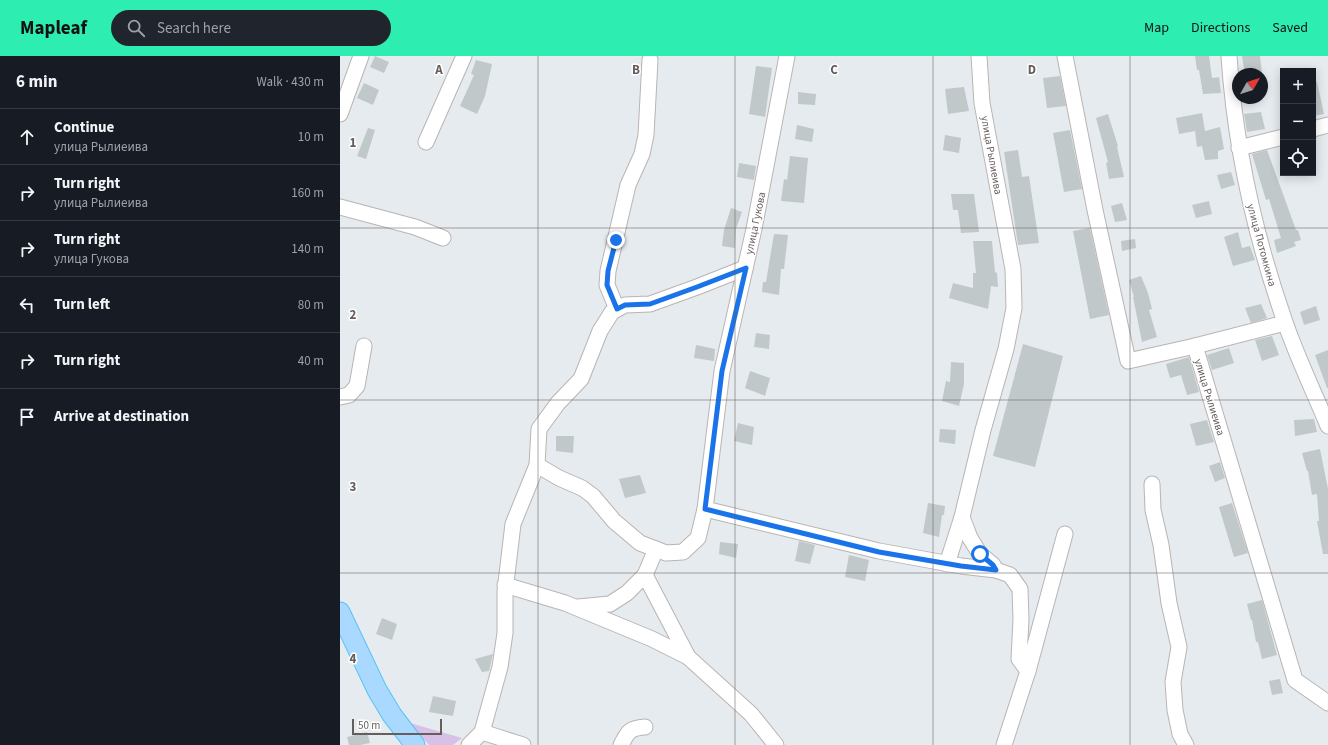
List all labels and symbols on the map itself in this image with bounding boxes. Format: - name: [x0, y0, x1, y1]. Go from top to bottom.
- text: A: [434, 61, 443, 79]
- text: B: [632, 61, 640, 79]
- text: C: [830, 61, 838, 79]
- text: D: [1028, 61, 1036, 79]
- north arrow: [1232, 68, 1268, 104]
- street label: улица Рылиеива: [977, 115, 1006, 196]
- text: 1: [350, 134, 357, 152]
- street label: улица Гукова: [742, 190, 769, 256]
- street label: улица Потомкина: [1243, 202, 1280, 288]
- route end: [607, 231, 625, 249]
- text: 2: [350, 306, 357, 324]
- street label: улица Рылиеива: [1191, 357, 1228, 437]
- text: 3: [350, 478, 357, 496]
- route start: [971, 545, 989, 563]
- text: 4: [350, 650, 357, 668]
- scale bar: [352, 717, 442, 736]

